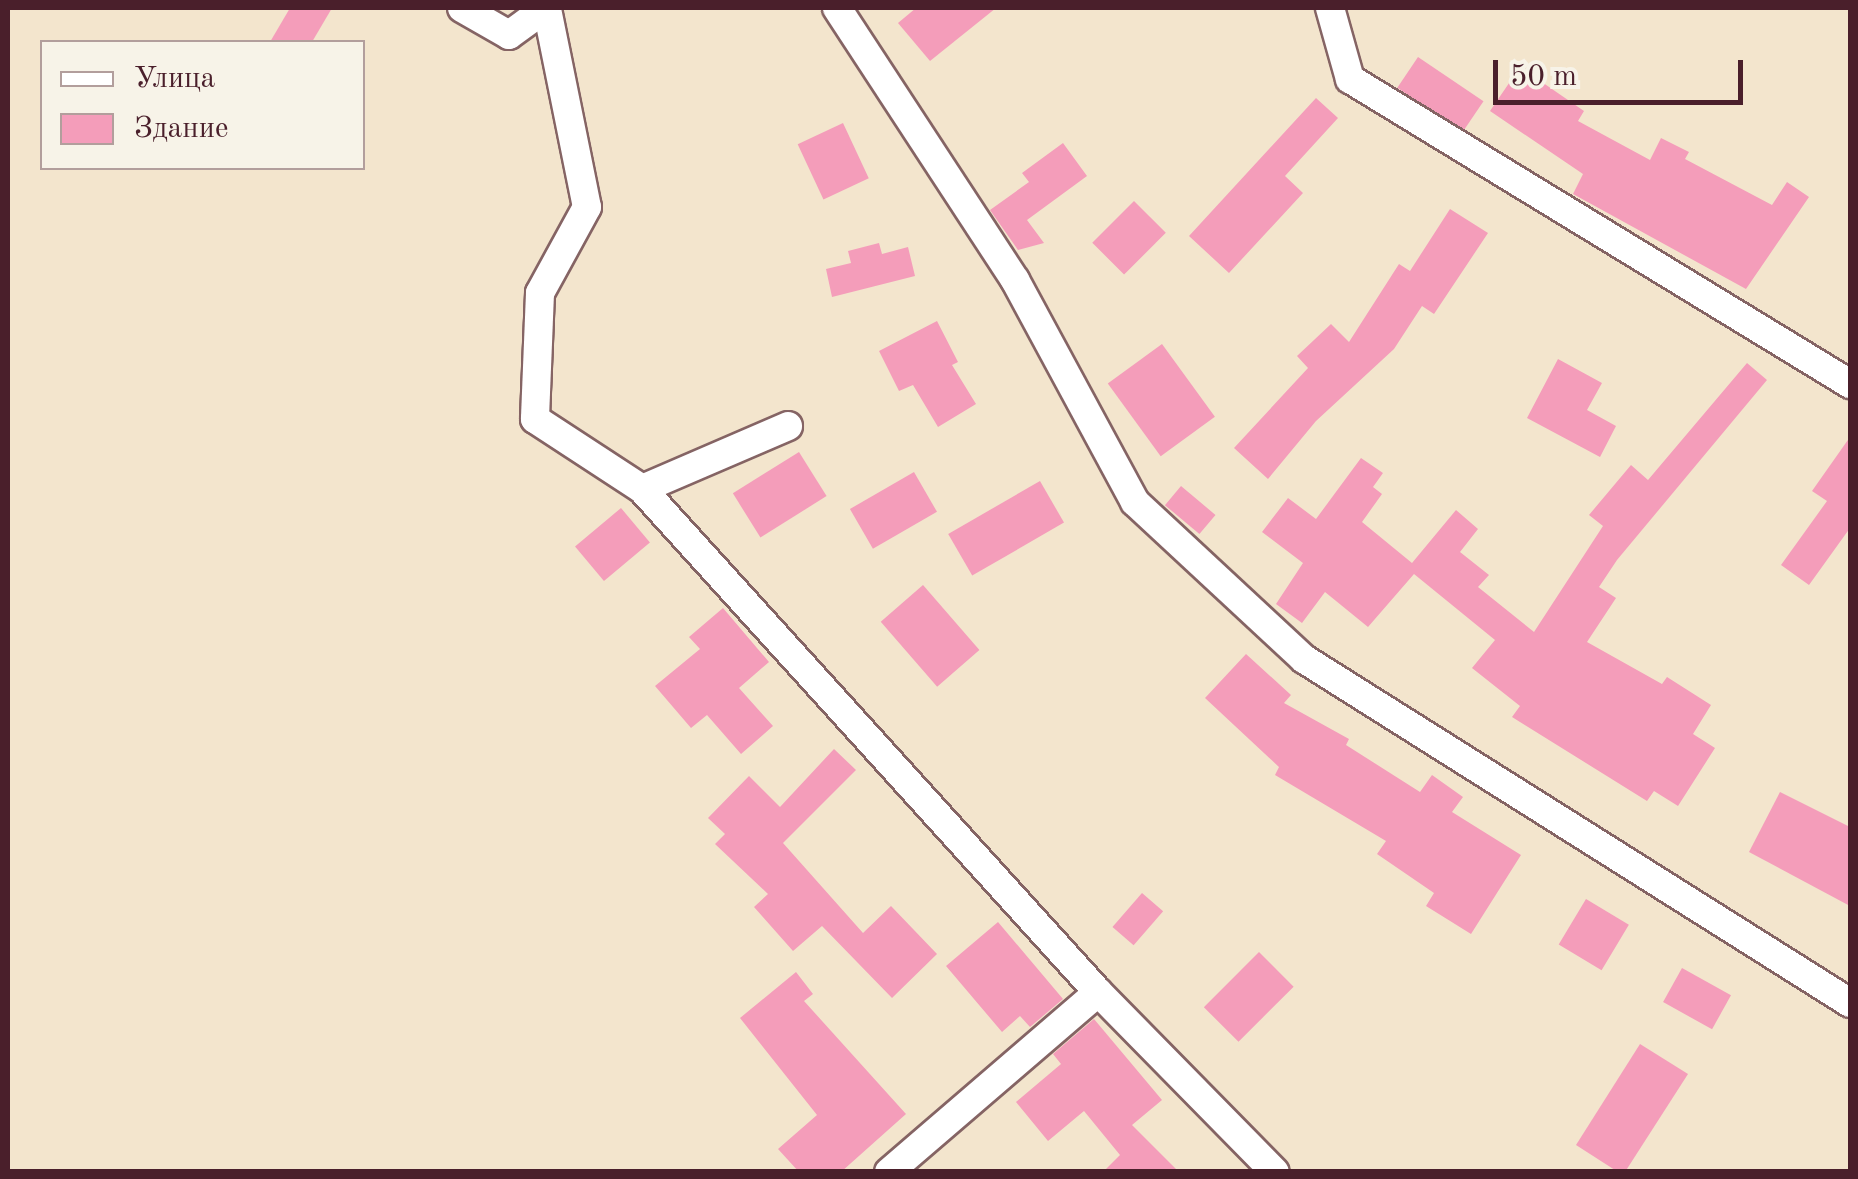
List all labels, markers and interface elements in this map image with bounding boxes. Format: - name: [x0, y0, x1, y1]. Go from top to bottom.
- legend: [40, 40, 365, 170]
- scale bar: [1498, 40, 1748, 102]
- text: 50 m: [1510, 62, 1577, 92]
- text: Улица: [134, 64, 215, 94]
- text: Здание: [134, 114, 229, 144]

